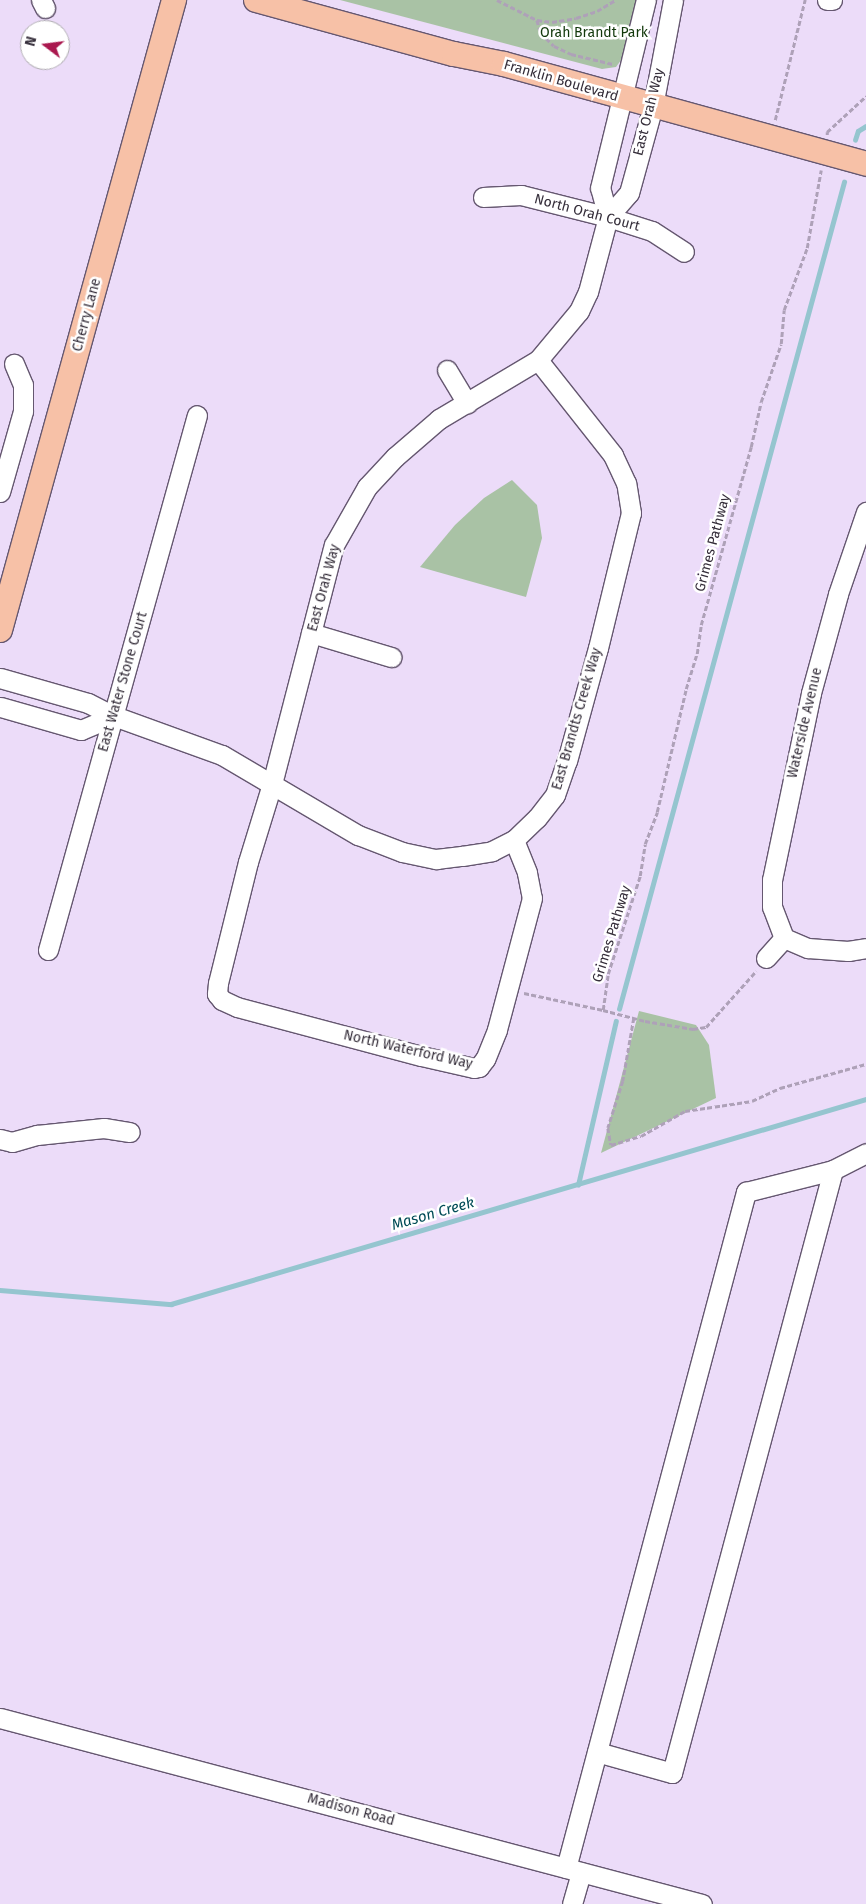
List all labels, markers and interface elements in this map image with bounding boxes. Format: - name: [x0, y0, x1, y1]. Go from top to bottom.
- north arrow: [20, 20, 70, 70]
- park label: Orah Brandt Park: [540, 25, 648, 41]
- text: N: [22, 35, 40, 48]
- street label: Franklin Boulevard: [502, 57, 620, 105]
- street label: East Orah Way: [630, 66, 668, 158]
- street label: North Orah Court: [532, 191, 642, 235]
- street label: Cherry Lane: [69, 276, 105, 354]
- street label: Grimes Pathway: [692, 492, 734, 594]
- street label: East Orah Way: [304, 543, 344, 633]
- street label: East Water Stone Court: [95, 610, 151, 754]
- street label: East Brandts Creek Way: [549, 646, 605, 792]
- street label: Waterside Avenue: [784, 666, 826, 780]
- street label: Grimes Pathway: [589, 884, 635, 984]
- street label: North Waterford Way: [342, 1027, 474, 1073]
- water label: Mason Creek: [390, 1194, 476, 1234]
- street label: Madison Road: [305, 1790, 397, 1830]

